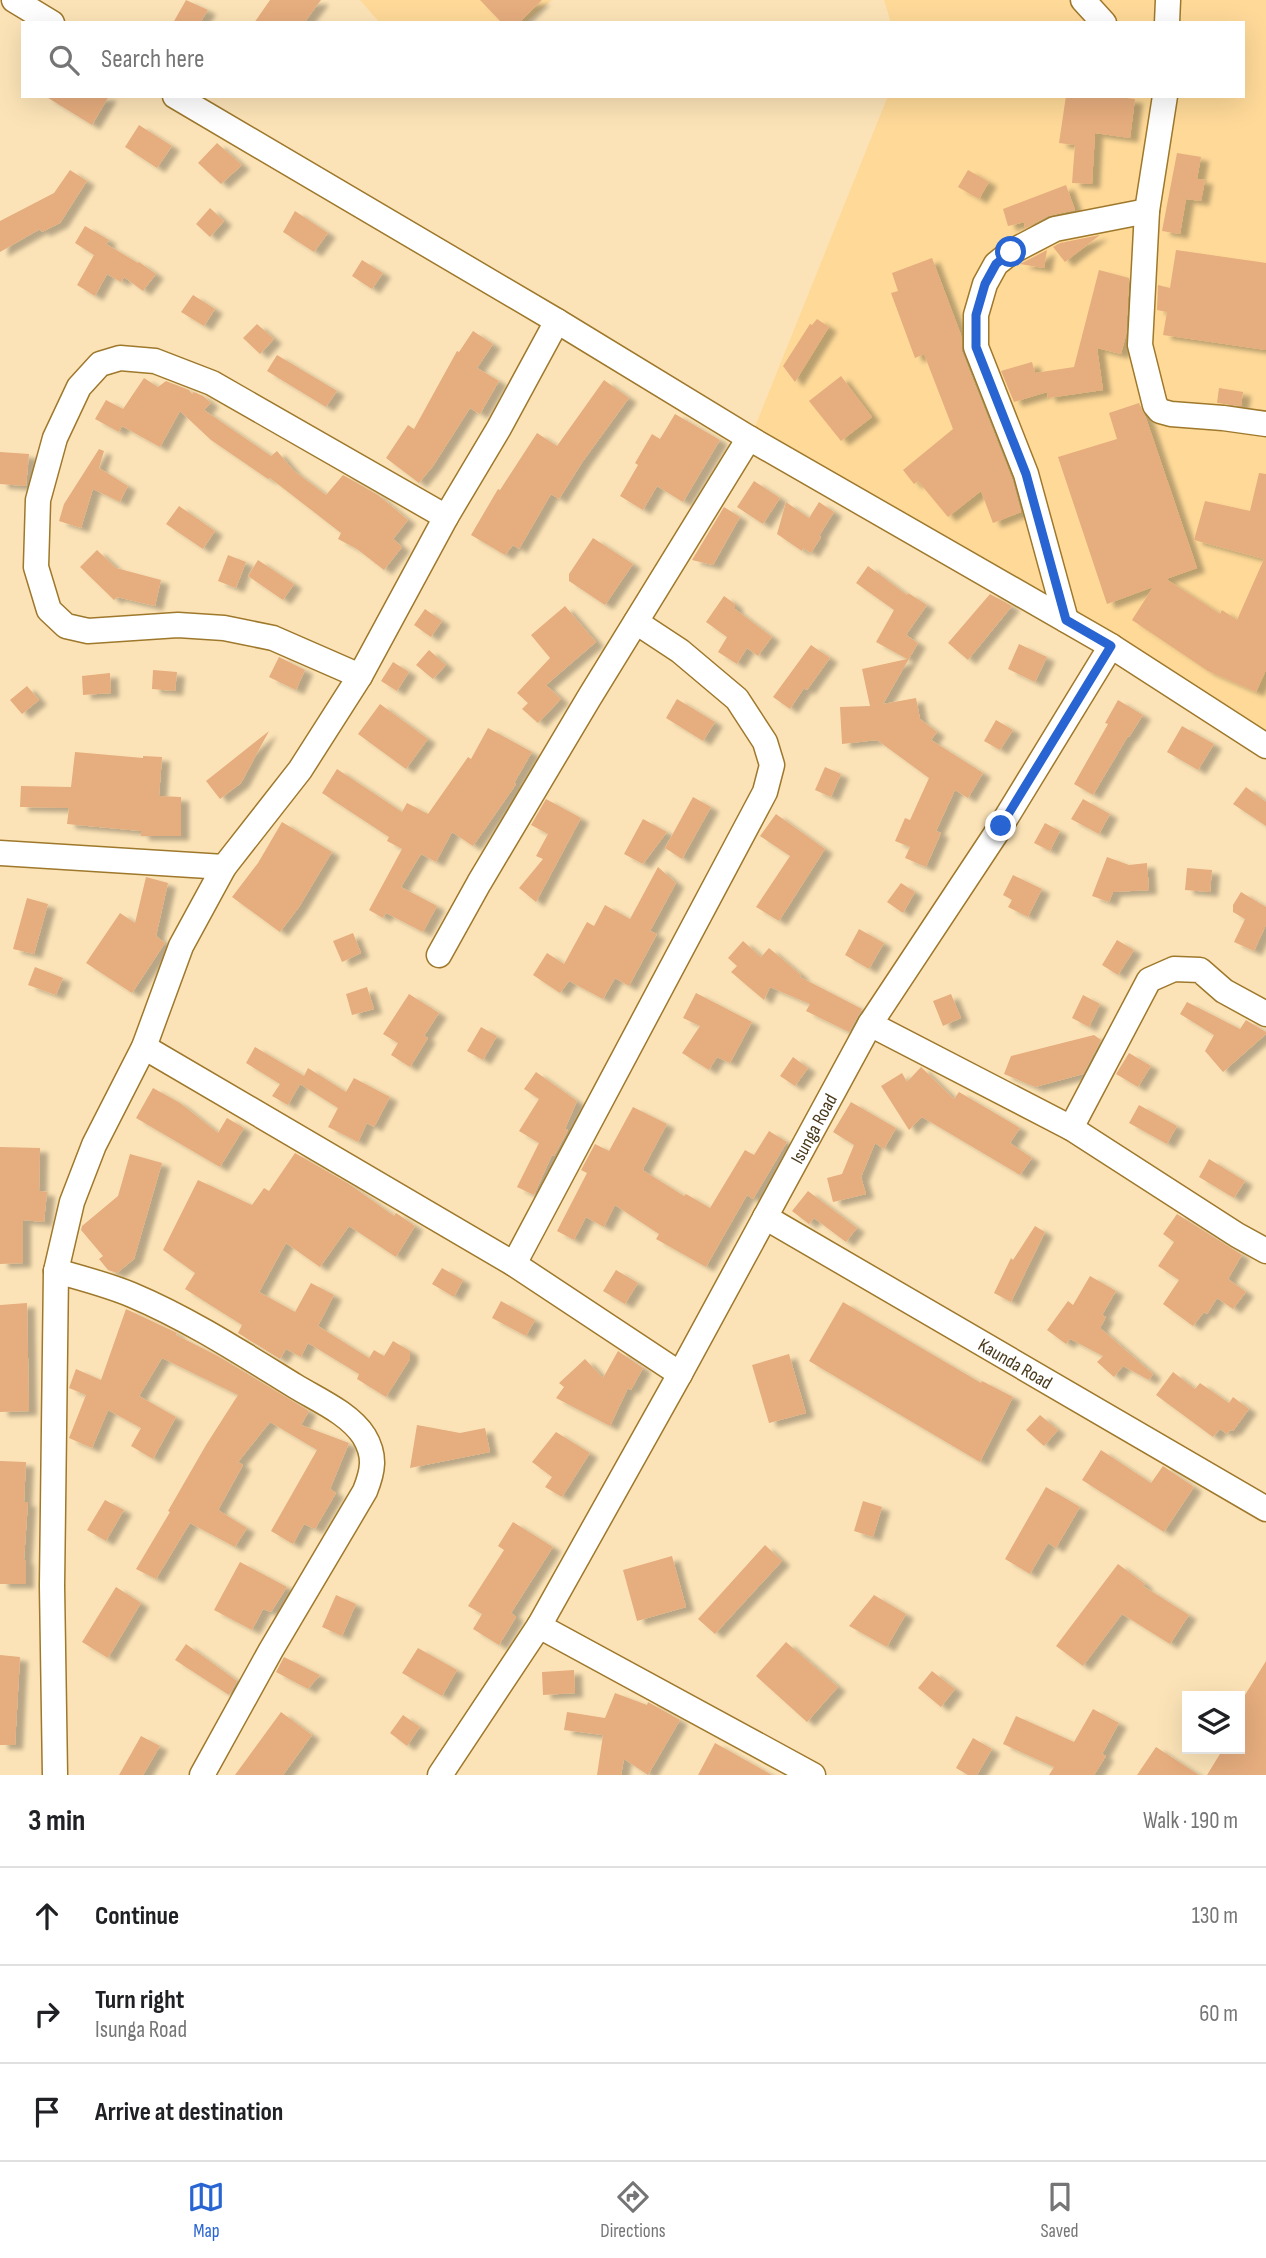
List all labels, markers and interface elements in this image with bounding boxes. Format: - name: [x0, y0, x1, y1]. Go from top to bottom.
- search box: [21, 21, 1245, 98]
- icon: search: [45, 41, 83, 79]
- text: Search here: [101, 44, 204, 75]
- route start: [995, 236, 1026, 267]
- route end: [985, 810, 1016, 841]
- street label: Isunga Road: [786, 1090, 843, 1168]
- street label: Kaunda Road: [974, 1334, 1056, 1395]
- map controls: [1182, 1691, 1245, 1754]
- button: layers: [1182, 1691, 1245, 1754]
- text: 3 min: [28, 1803, 85, 1839]
- text: Walk · 190 m: [1143, 1807, 1238, 1835]
- icon: ahead: [28, 1897, 66, 1935]
- text: Continue: [95, 1901, 179, 1932]
- text: 130 m: [1192, 1902, 1238, 1930]
- text: Turn right: [95, 1985, 184, 2016]
- icon: right: [28, 1995, 66, 2033]
- text: 60 m: [1199, 2000, 1238, 2028]
- text: Isunga Road: [95, 2016, 187, 2044]
- icon: arrive: [28, 2093, 66, 2131]
- text: Arrive at destination: [95, 2097, 283, 2128]
- tab: Map: [187, 2178, 225, 2243]
- tab: Directions: [600, 2178, 666, 2243]
- tab: Saved: [1040, 2178, 1079, 2243]

